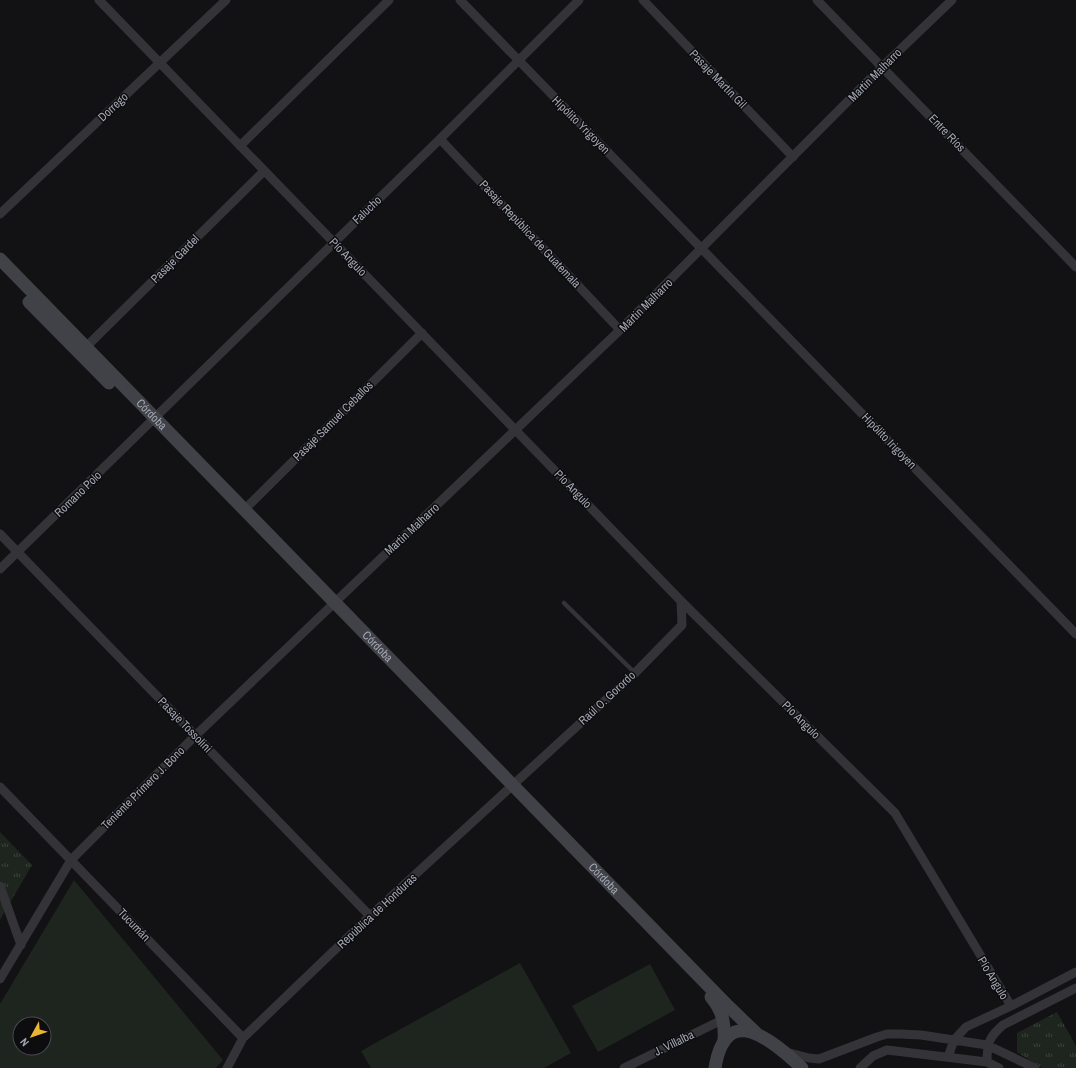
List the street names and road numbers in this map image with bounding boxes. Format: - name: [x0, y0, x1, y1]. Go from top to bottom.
- street label: Martin Malharro: [845, 45, 905, 105]
- street label: Pasaje Martín Gil: [686, 46, 750, 112]
- street label: Dorrego: [95, 89, 131, 125]
- street label: Hipólito Yrigoyen: [549, 93, 613, 157]
- street label: Entre Ríos: [925, 111, 969, 155]
- street label: Pasaje República de Guatemala: [476, 177, 585, 292]
- street label: Falucho: [349, 192, 385, 228]
- street label: Pasaje Gardel: [147, 231, 203, 287]
- street label: Pío Angulo: [326, 234, 370, 280]
- street label: Martin Malharro: [616, 275, 676, 335]
- street label: Pasaje Samuel Ceballos: [289, 377, 377, 465]
- street label: Córdoba: [133, 395, 171, 434]
- street label: Hipólito Irigoyen: [858, 409, 920, 473]
- street label: Pío Angulo: [551, 466, 595, 512]
- street label: Romano Polo: [51, 468, 105, 520]
- street label: Martin Malharro: [381, 499, 443, 559]
- street label: Córdoba: [359, 627, 397, 666]
- street label: Raúl O. Gorordo: [575, 668, 639, 728]
- street label: Pasaje Tossolini: [154, 694, 216, 756]
- street label: Pío Angulo: [779, 698, 823, 742]
- street label: Teniente Primero J. Bono: [98, 743, 188, 833]
- street label: Córdoba: [585, 859, 623, 898]
- street label: República de Honduras: [334, 870, 420, 952]
- street label: Tucumán: [114, 905, 154, 945]
- street label: Pío Angulo: [974, 953, 1012, 1003]
- street label: J. Villalba: [651, 1026, 697, 1060]

